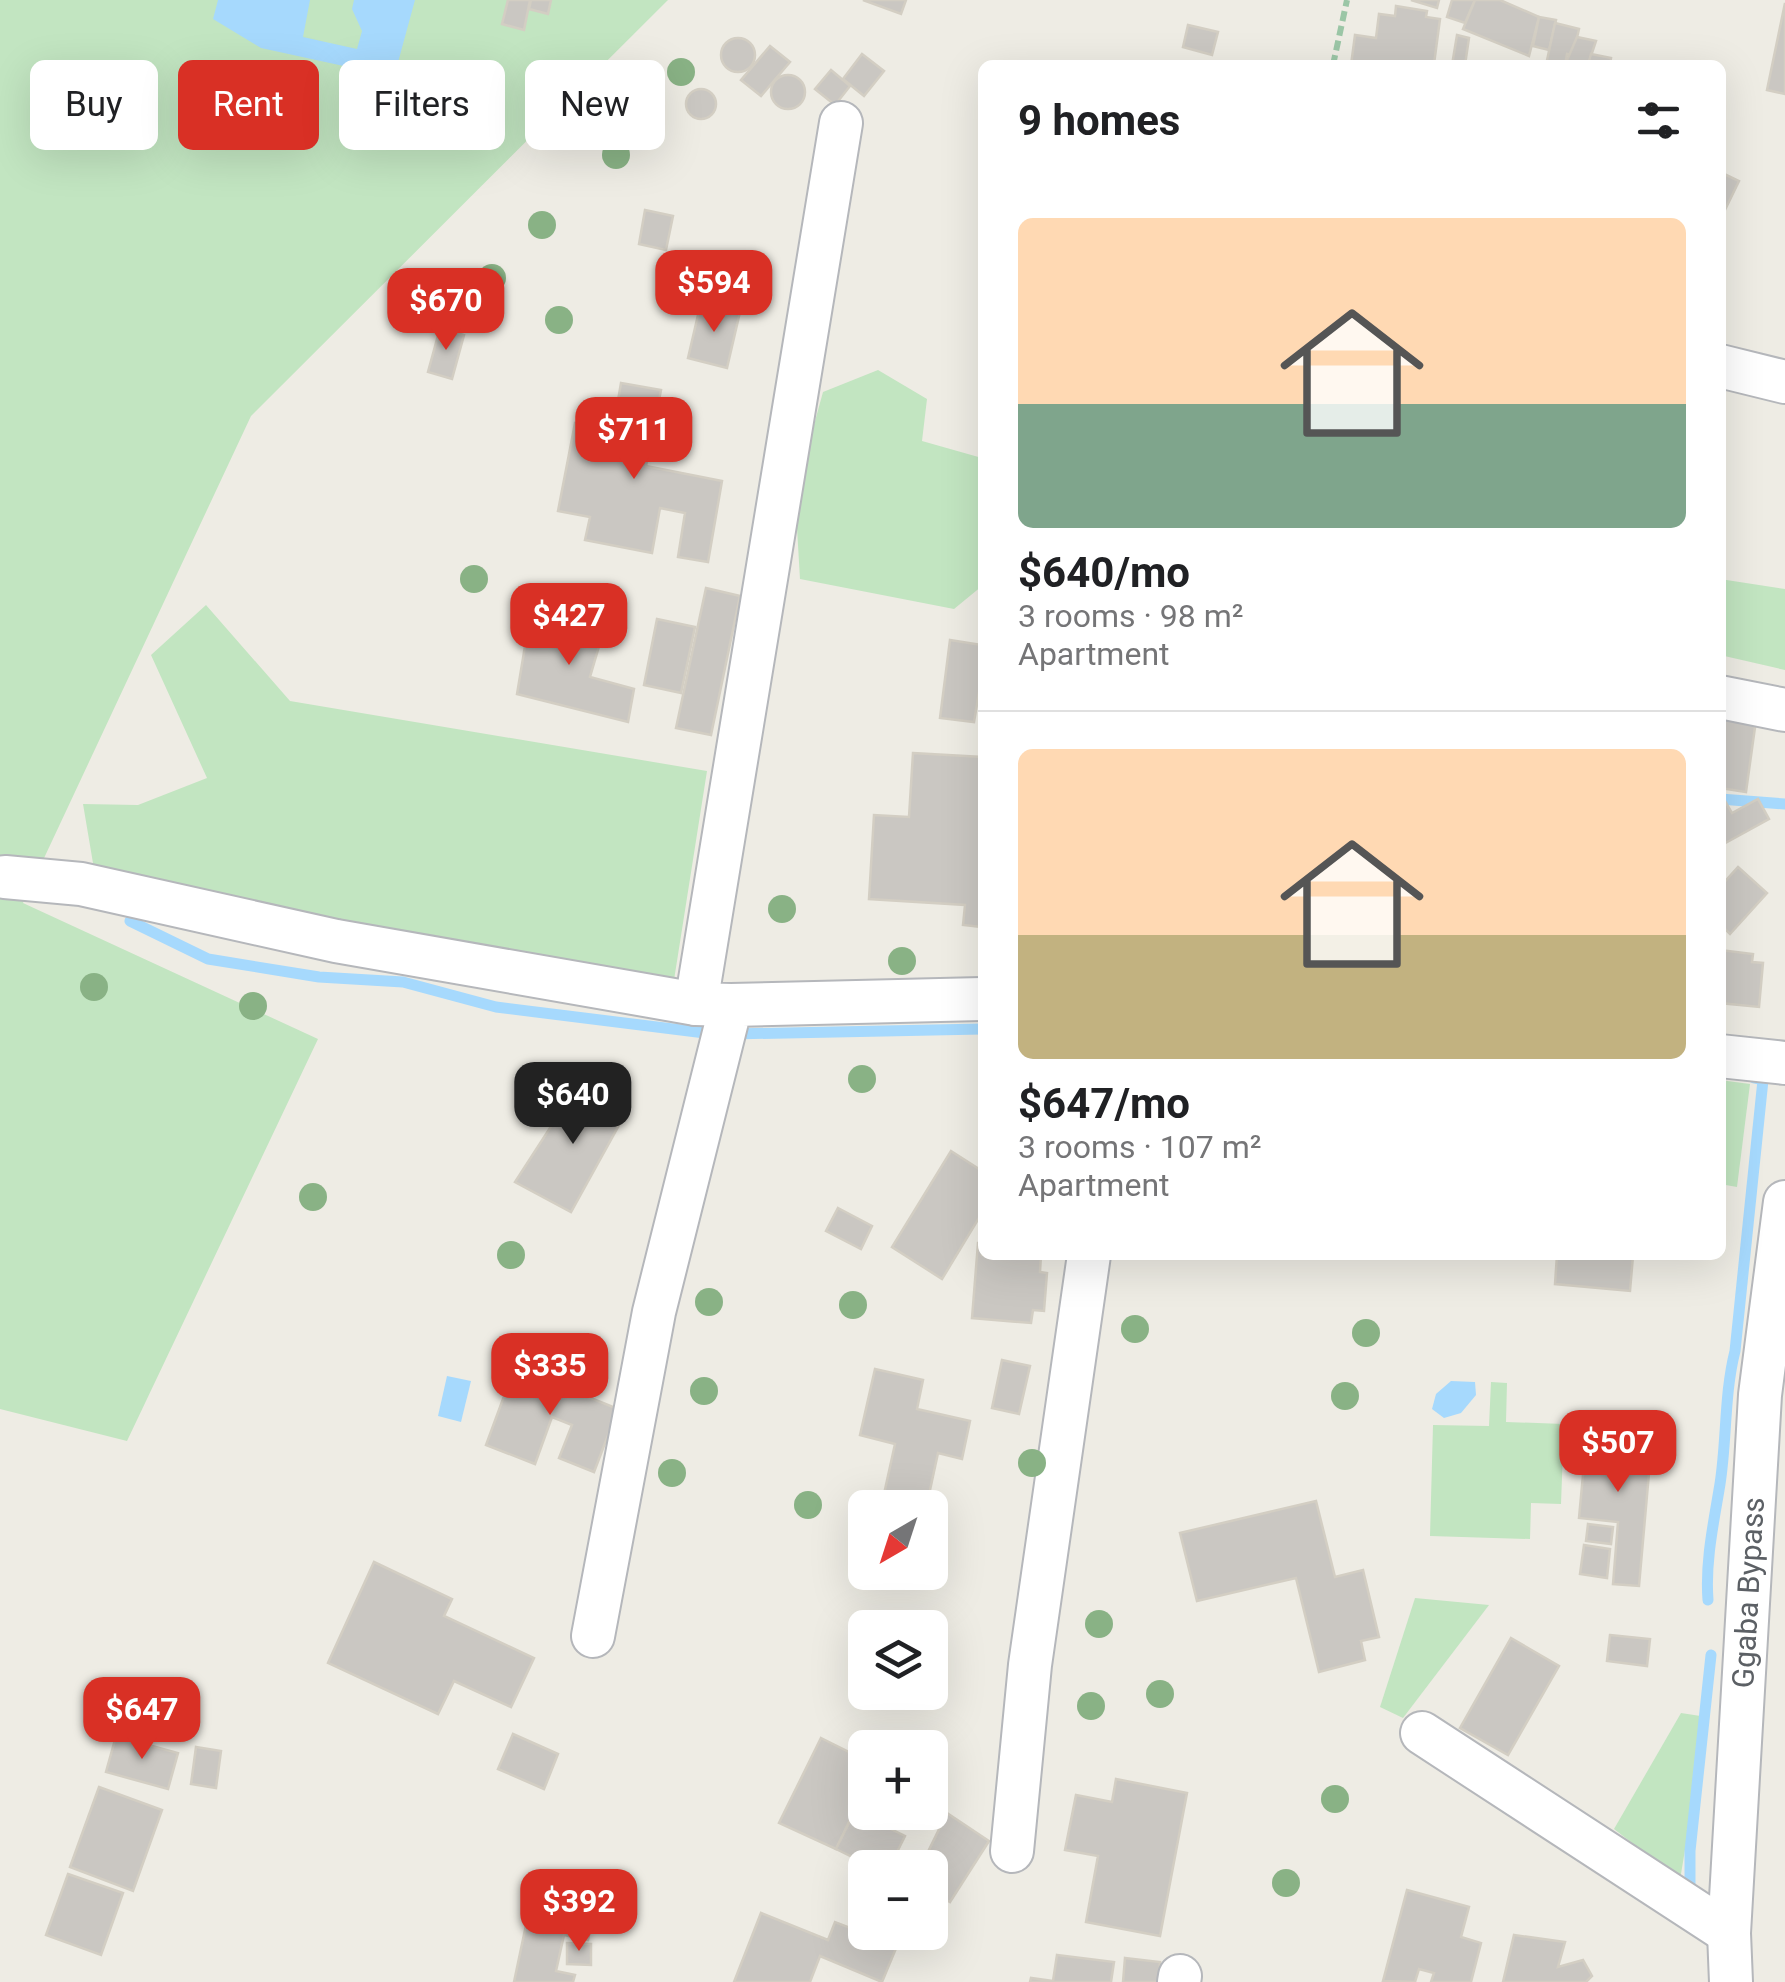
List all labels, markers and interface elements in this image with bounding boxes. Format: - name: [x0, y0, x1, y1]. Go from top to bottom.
- chip: Buy: [30, 60, 158, 150]
- chip: Rent: [178, 60, 319, 150]
- chip: Filters: [339, 60, 505, 150]
- chip: New: [525, 60, 665, 150]
- icon: filters: [1631, 93, 1686, 148]
- text: 9 homes: [1018, 96, 1180, 145]
- pin: $594: [655, 250, 773, 335]
- text: $594: [677, 263, 751, 301]
- pin: $670: [387, 268, 505, 353]
- text: $670: [409, 281, 483, 319]
- icon: home: [1262, 283, 1442, 463]
- pin: $711: [575, 397, 693, 482]
- text: $711: [597, 410, 671, 448]
- text: $640/mo: [1018, 548, 1190, 597]
- pin: $427: [510, 583, 628, 668]
- text: $427: [532, 596, 606, 634]
- text: 3 rooms · 98 m²: [1018, 597, 1243, 635]
- text: Apartment: [1018, 635, 1170, 673]
- icon: home: [1262, 814, 1442, 994]
- pin: $640: [514, 1062, 632, 1147]
- text: $640: [536, 1075, 610, 1113]
- text: $647/mo: [1018, 1079, 1190, 1128]
- text: 3 rooms · 107 m²: [1018, 1128, 1261, 1166]
- text: Apartment: [1018, 1166, 1170, 1204]
- pin: $335: [491, 1333, 609, 1418]
- text: $335: [513, 1346, 587, 1384]
- pin: $507: [1559, 1410, 1677, 1495]
- text: $507: [1581, 1423, 1655, 1461]
- north arrow: [848, 1490, 948, 1590]
- map controls: [848, 1490, 948, 1950]
- street label: Ggaba Bypass: [1725, 1496, 1771, 1689]
- button: layers: [848, 1610, 948, 1710]
- pin: $647: [83, 1677, 201, 1762]
- text: $647: [105, 1690, 179, 1728]
- button: +: [848, 1730, 948, 1830]
- button: −: [848, 1850, 948, 1950]
- pin: $392: [520, 1869, 638, 1954]
- text: $392: [542, 1882, 616, 1920]

